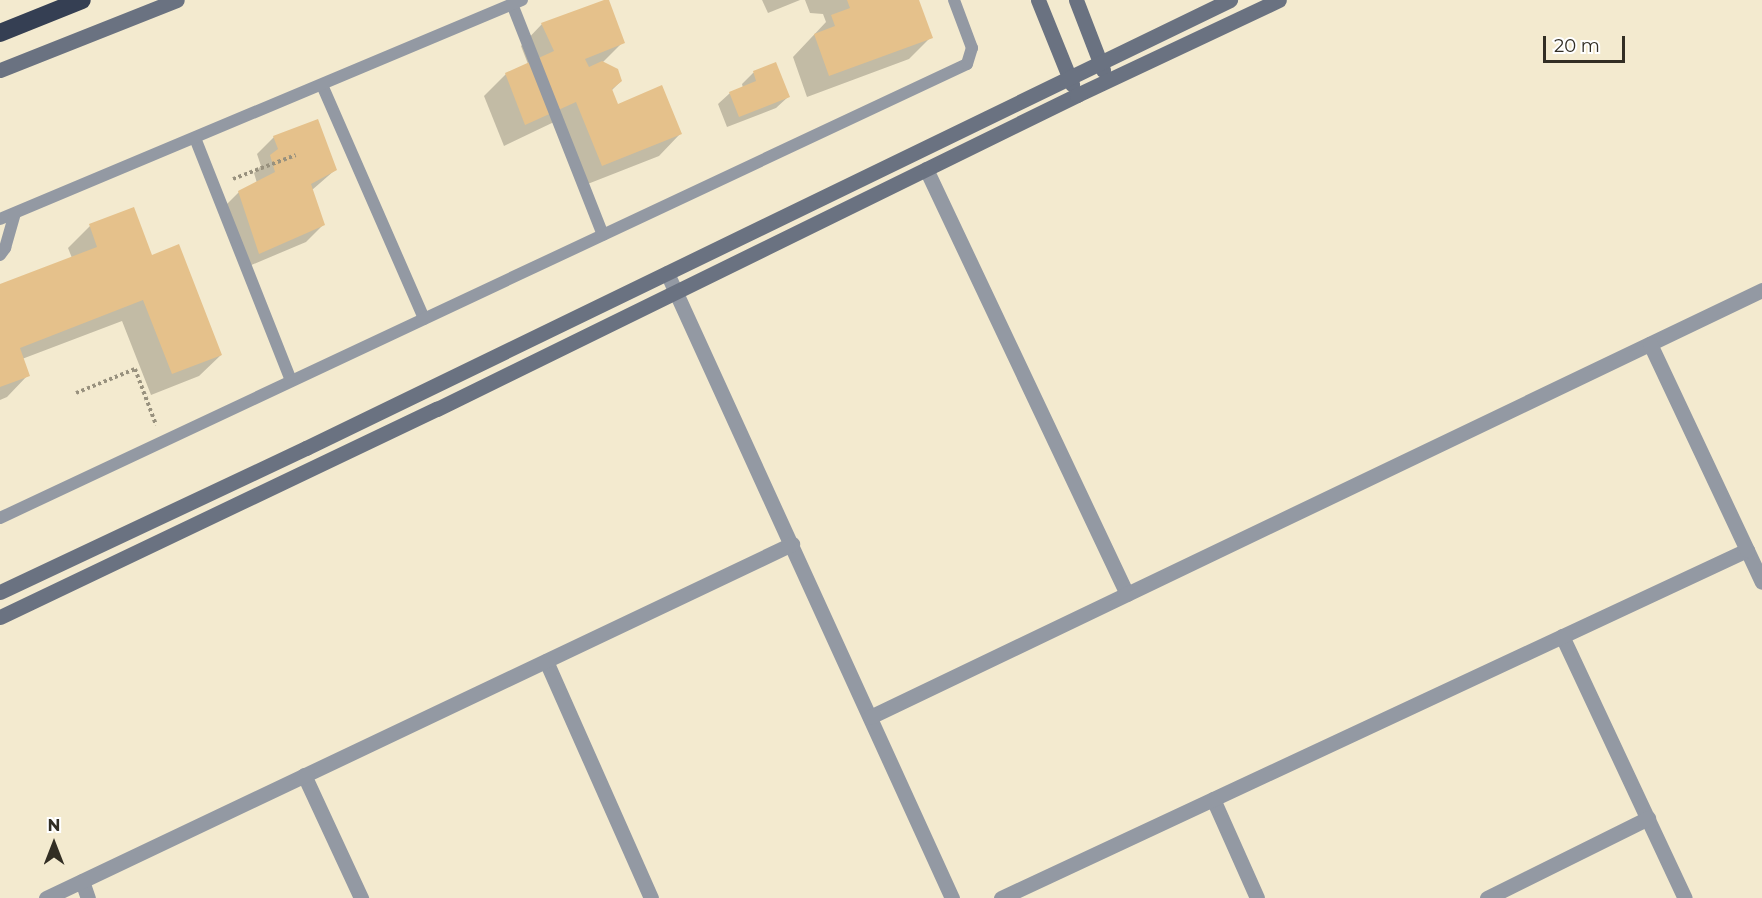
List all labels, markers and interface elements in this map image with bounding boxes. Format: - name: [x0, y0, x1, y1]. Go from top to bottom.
- scale bar: [1546, 24, 1628, 62]
- text: 20 m: [1554, 35, 1600, 57]
- north arrow: [24, 814, 84, 874]
- text: N: [48, 816, 60, 835]

